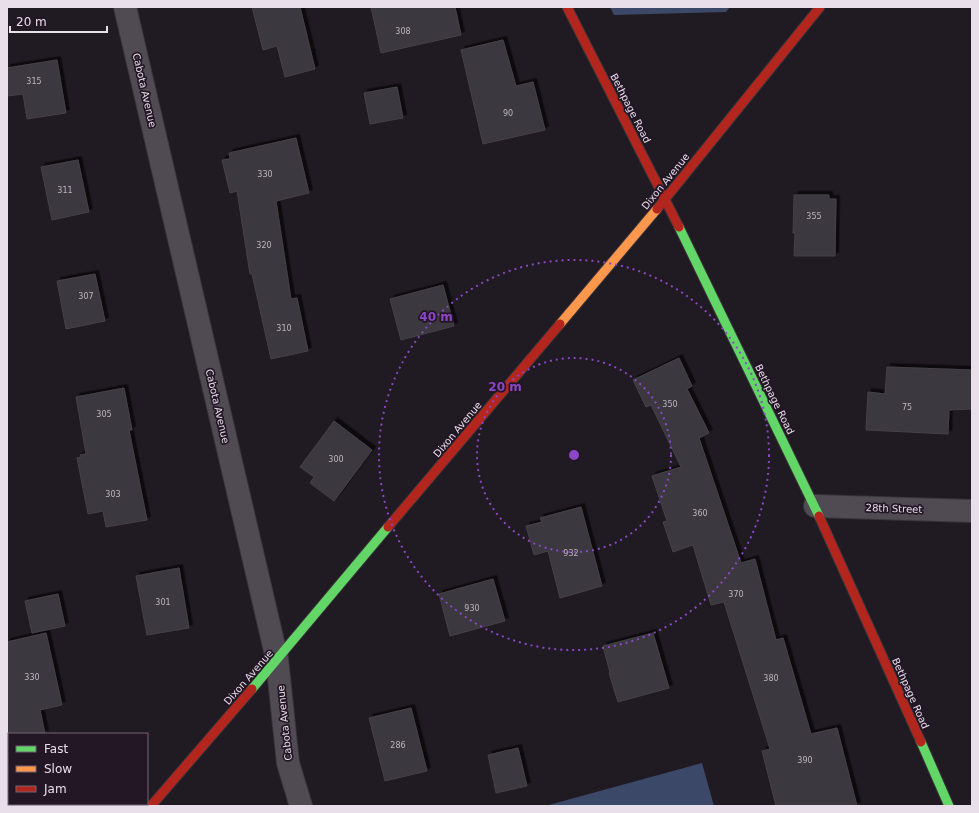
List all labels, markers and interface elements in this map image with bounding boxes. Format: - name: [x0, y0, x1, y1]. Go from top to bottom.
- scale bar: [10, 8, 107, 34]
- text: 20 m: [16, 15, 47, 29]
- house number: 308: [395, 27, 411, 36]
- street label: Cabota Avenue: [131, 52, 158, 128]
- street label: Bethpage Road: [608, 72, 653, 145]
- house number: 315: [26, 77, 42, 86]
- house number: 90: [503, 109, 513, 118]
- street label: Dixon Avenue: [639, 151, 691, 212]
- house number: 330: [257, 170, 273, 179]
- house number: 311: [57, 186, 73, 195]
- house number: 355: [806, 212, 822, 221]
- house number: 320: [256, 241, 272, 250]
- house number: 307: [78, 292, 94, 301]
- text: 40 m: [419, 310, 453, 324]
- house number: 310: [276, 324, 292, 333]
- street label: Bethpage Road: [753, 362, 796, 436]
- street label: Cabota Avenue: [204, 368, 231, 444]
- text: 20 m: [488, 380, 522, 394]
- street label: Dixon Avenue: [431, 399, 484, 459]
- house number: 350: [662, 400, 678, 409]
- house number: 75: [902, 403, 912, 412]
- house number: 305: [96, 410, 112, 419]
- centre of rings: [567, 448, 581, 462]
- house number: 300: [328, 455, 344, 464]
- house number: 303: [105, 490, 121, 499]
- street label: 28th Street: [866, 502, 923, 515]
- house number: 360: [692, 509, 708, 518]
- house number: 932: [563, 549, 579, 558]
- house number: 370: [728, 590, 744, 599]
- house number: 301: [155, 598, 171, 607]
- house number: 930: [464, 604, 480, 613]
- street label: Dixon Avenue: [222, 648, 275, 707]
- street label: Bethpage Road: [890, 656, 931, 730]
- house number: 330: [24, 673, 40, 682]
- house number: 380: [763, 674, 779, 683]
- street label: Cabota Avenue: [275, 685, 294, 761]
- legend: [8, 733, 148, 805]
- house number: 286: [390, 741, 406, 750]
- text: Fast: [44, 742, 68, 756]
- house number: 390: [797, 756, 813, 765]
- text: Slow: [44, 762, 72, 776]
- text: Jam: [43, 782, 67, 796]

